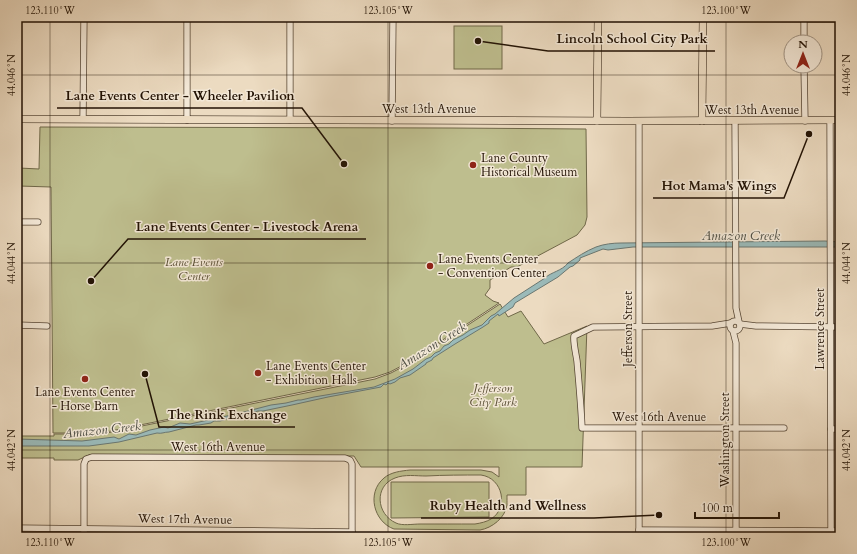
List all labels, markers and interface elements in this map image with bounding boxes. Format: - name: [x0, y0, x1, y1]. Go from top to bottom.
- text: 123.110°W: [25, 4, 76, 18]
- text: 123.105°W: [363, 4, 414, 18]
- text: 123.100°W: [701, 4, 752, 18]
- callout: Lincoln School City Park: [548, 26, 715, 51]
- text: Lincoln School City Park: [556, 30, 708, 48]
- north arrow: [783, 34, 823, 74]
- text: N: [798, 37, 808, 52]
- text: 44.046°N: [5, 54, 19, 96]
- text: 44.046°N: [840, 54, 854, 96]
- callout: Lane Events Center - Wheeler Pavilion: [57, 83, 302, 108]
- text: Lane Events Center - Wheeler Pavilion: [65, 87, 295, 105]
- street label: West 13th Avenue: [381, 101, 476, 117]
- street label: West 13th Avenue: [704, 102, 799, 118]
- place label: Lane County Historical Museum: [481, 150, 578, 180]
- marker: Lane County Historical Museum: [468, 160, 478, 170]
- callout: Hot Mama's Wings: [653, 173, 784, 198]
- text: Hot Mama's Wings: [661, 177, 777, 195]
- callout: Lane Events Center - Livestock Arena: [128, 214, 366, 239]
- text: Lane Events Center - Livestock Arena: [136, 218, 359, 236]
- water label: Amazon Creek: [701, 227, 781, 245]
- text: 44.044°N: [5, 242, 19, 284]
- text: 44.044°N: [840, 242, 854, 284]
- place label: Lane Events Center - Convention Center: [438, 251, 547, 281]
- park label: Lane Events Center: [165, 254, 223, 284]
- marker: Lane Events Center - Convention Center: [425, 261, 435, 271]
- street label: Lawrence Street: [812, 288, 828, 370]
- street label: Jefferson Street: [620, 291, 636, 369]
- water label: Amazon Creek: [393, 317, 471, 375]
- place label: Lane Events Center - Exhibition Halls: [266, 358, 366, 388]
- marker: Lane Events Center - Exhibition Halls: [253, 368, 263, 378]
- marker: Lane Events Center - Horse Barn: [80, 374, 90, 384]
- park label: Jefferson City Park: [469, 380, 517, 410]
- place label: Lane Events Center - Horse Barn: [35, 384, 136, 414]
- street label: Washington Street: [717, 392, 733, 489]
- callout: The Rink Exchange: [159, 402, 295, 427]
- text: The Rink Exchange: [167, 406, 287, 424]
- street label: West 16th Avenue: [611, 409, 706, 425]
- water label: Amazon Creek: [61, 417, 143, 443]
- text: 44.042°N: [5, 429, 19, 471]
- text: 44.042°N: [840, 429, 854, 471]
- street label: West 16th Avenue: [170, 439, 265, 455]
- callout: Ruby Health and Wellness: [421, 493, 594, 518]
- scale bar: [695, 494, 779, 520]
- text: Ruby Health and Wellness: [430, 497, 586, 515]
- text: 100 m: [701, 500, 734, 516]
- street label: West 17th Avenue: [137, 510, 232, 528]
- text: 123.110°W: [25, 536, 76, 550]
- text: 123.105°W: [363, 536, 414, 550]
- text: 123.100°W: [701, 536, 752, 550]

